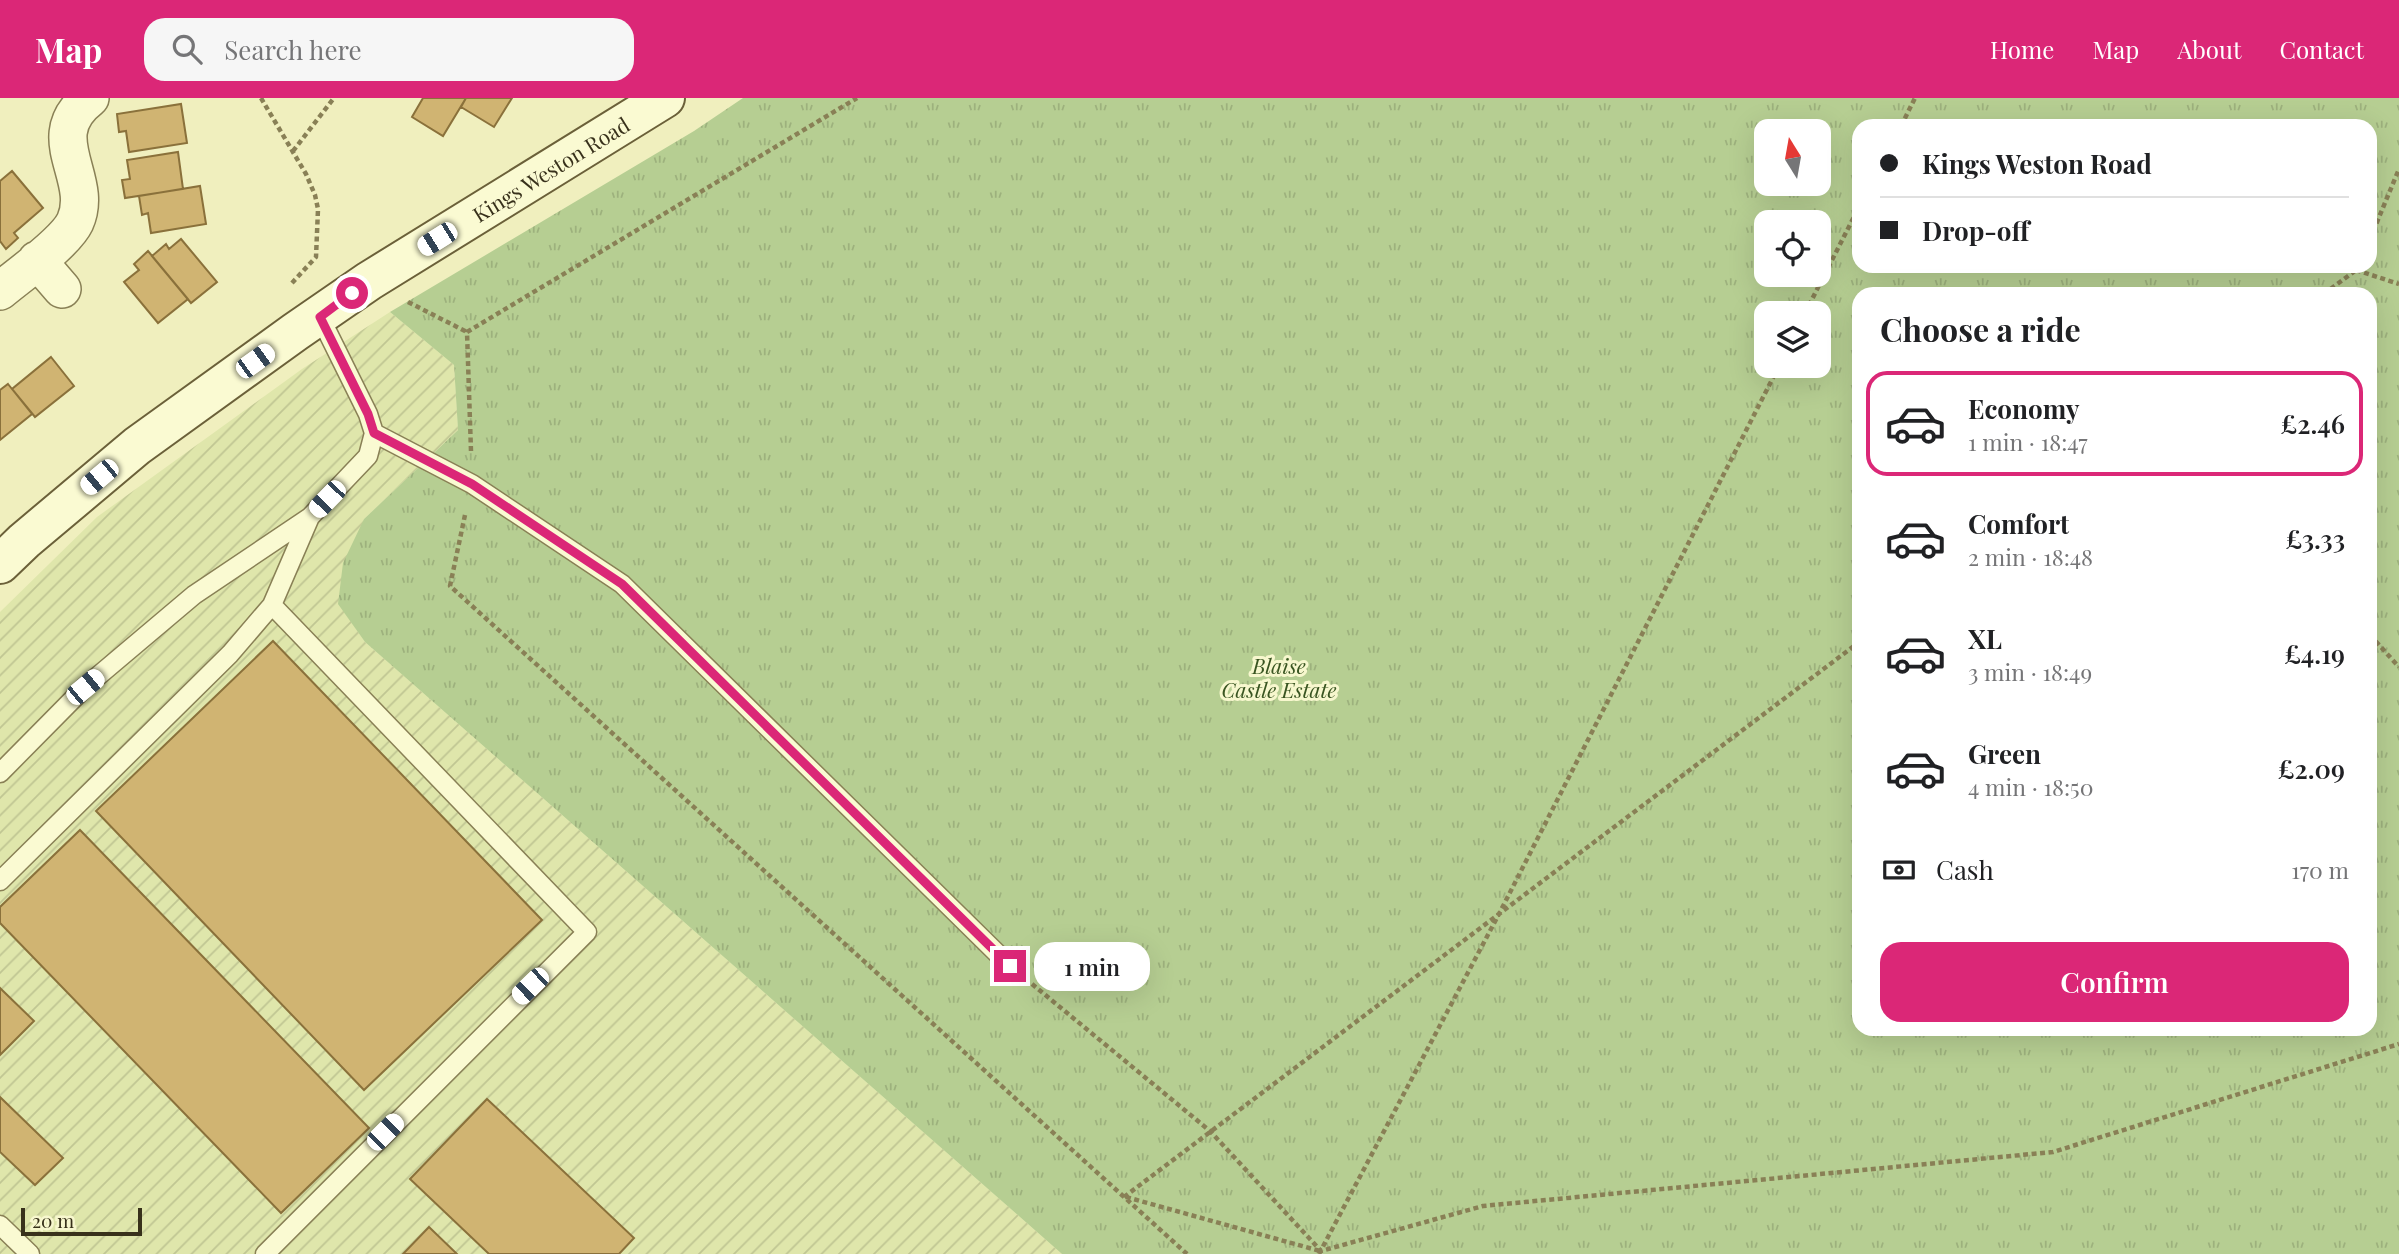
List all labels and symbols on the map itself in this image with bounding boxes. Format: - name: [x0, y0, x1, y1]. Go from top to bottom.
- street label: Kings Weston Road: [467, 110, 634, 228]
- north arrow: [1754, 119, 1830, 196]
- car: [414, 219, 461, 259]
- route start: [336, 277, 368, 309]
- car: [232, 340, 279, 382]
- car: [77, 455, 122, 499]
- car: [305, 477, 350, 521]
- park label: Blaise Castle Estate: [1221, 651, 1337, 703]
- car: [63, 665, 108, 709]
- callout: 1 min: [1034, 942, 1150, 990]
- route end: [994, 950, 1026, 982]
- car: [508, 964, 553, 1008]
- car: [363, 1110, 408, 1154]
- scale bar: [21, 1205, 142, 1237]

